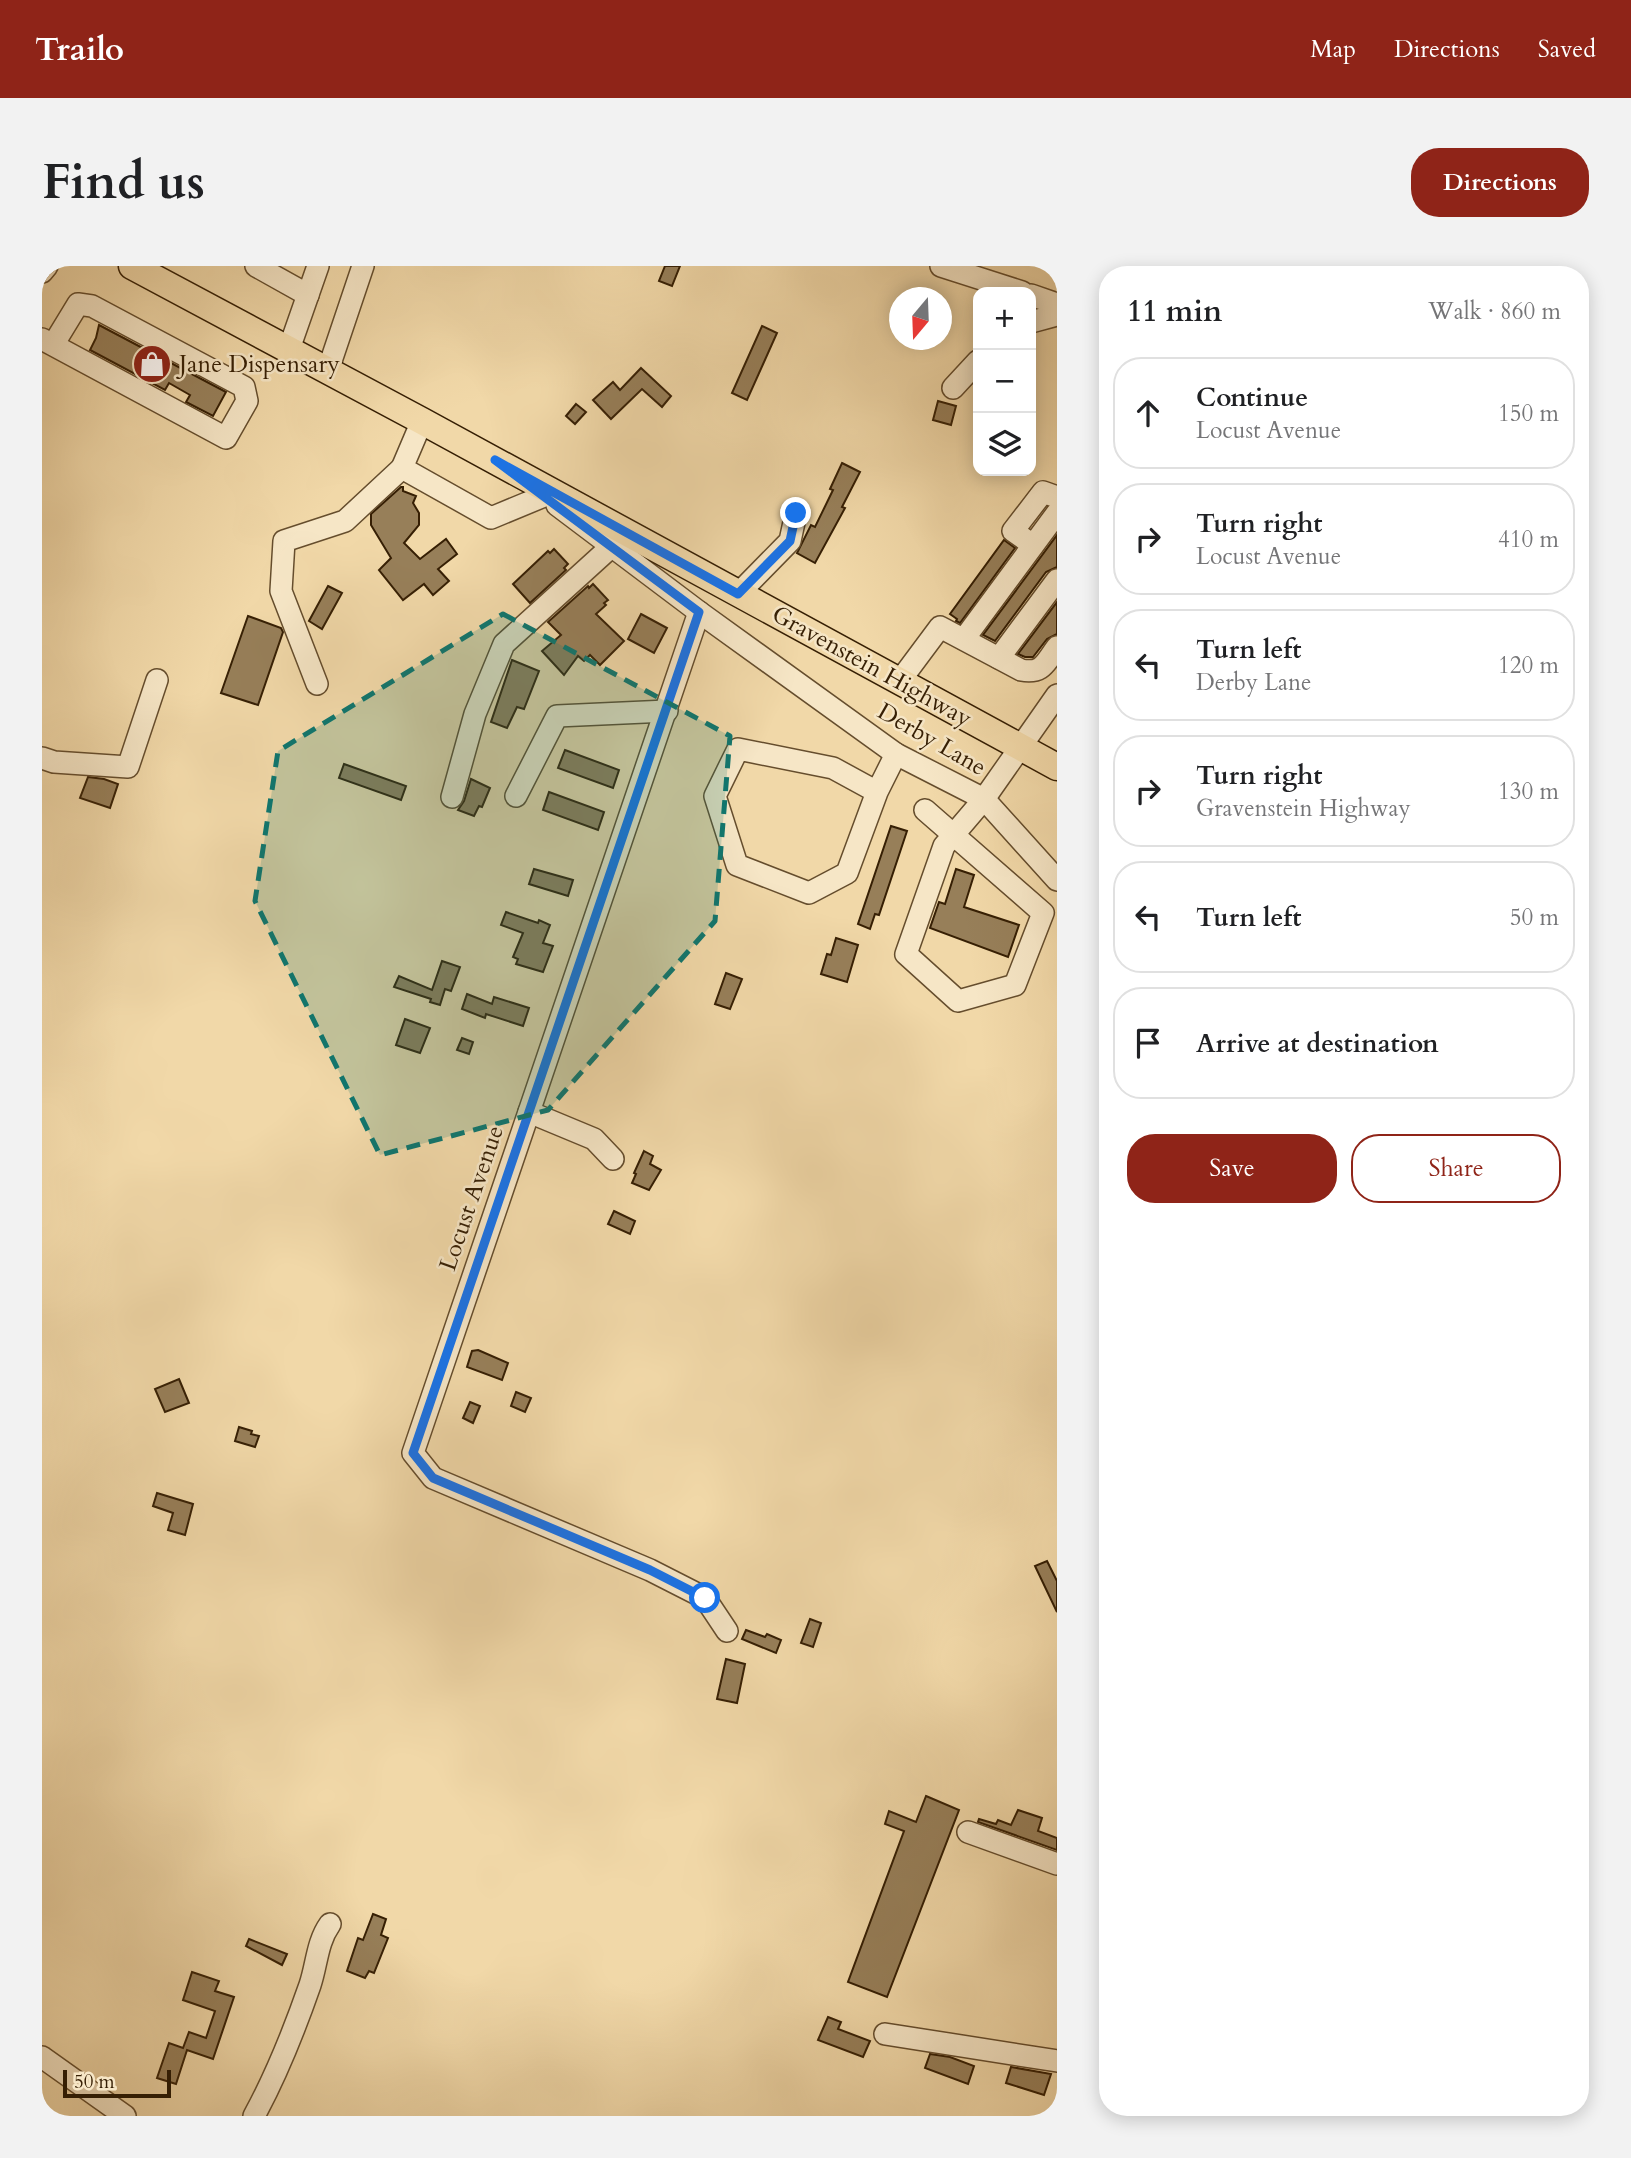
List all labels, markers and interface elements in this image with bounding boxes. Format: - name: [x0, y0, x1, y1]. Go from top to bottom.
- text: Trailo: [35, 27, 124, 72]
- text: Map: [1310, 33, 1356, 66]
- text: Directions: [1394, 33, 1500, 66]
- text: Saved: [1538, 33, 1596, 66]
- button: Directions: [1411, 148, 1589, 217]
- text: Find us: [42, 149, 205, 216]
- north arrow: [889, 287, 952, 350]
- map controls: [973, 287, 1036, 476]
- button: +: [973, 287, 1036, 350]
- text: 11 min: [1127, 291, 1222, 332]
- text: Walk · 860 m: [1428, 296, 1561, 327]
- shop icon: Jane Dispensary: [131, 343, 173, 385]
- place label: Jane Dispensary: [176, 348, 340, 381]
- button: −: [973, 350, 1036, 413]
- text: Continue: [1196, 380, 1308, 415]
- icon: ahead: [1129, 394, 1167, 432]
- text: 150 m: [1498, 398, 1559, 429]
- button: layers: [973, 413, 1036, 476]
- text: Locust Avenue: [1196, 415, 1341, 446]
- route end: [780, 497, 811, 528]
- text: Turn right: [1196, 506, 1323, 541]
- icon: right: [1129, 520, 1167, 558]
- text: 410 m: [1498, 524, 1559, 555]
- text: Locust Avenue: [1196, 541, 1341, 572]
- street label: Gravenstein Highway: [766, 598, 978, 735]
- text: Turn left: [1196, 632, 1301, 667]
- icon: left: [1129, 646, 1167, 684]
- text: 120 m: [1498, 650, 1559, 681]
- text: Derby Lane: [1196, 667, 1312, 698]
- street label: Derby Lane: [871, 695, 992, 784]
- text: Turn right: [1196, 758, 1323, 793]
- icon: right: [1129, 772, 1167, 810]
- text: 130 m: [1498, 776, 1559, 807]
- text: Gravenstein Highway: [1196, 793, 1411, 824]
- icon: left: [1129, 898, 1167, 936]
- text: Turn left: [1196, 900, 1301, 935]
- text: 50 m: [1510, 902, 1559, 933]
- icon: arrive: [1129, 1024, 1167, 1062]
- text: Arrive at destination: [1196, 1026, 1439, 1061]
- street label: Locust Avenue: [431, 1121, 512, 1275]
- button: Save: [1127, 1134, 1337, 1203]
- button: Share: [1351, 1134, 1561, 1203]
- route start: [689, 1582, 720, 1613]
- scale bar: [63, 2067, 172, 2099]
- text: 50 m: [74, 2069, 115, 2095]

